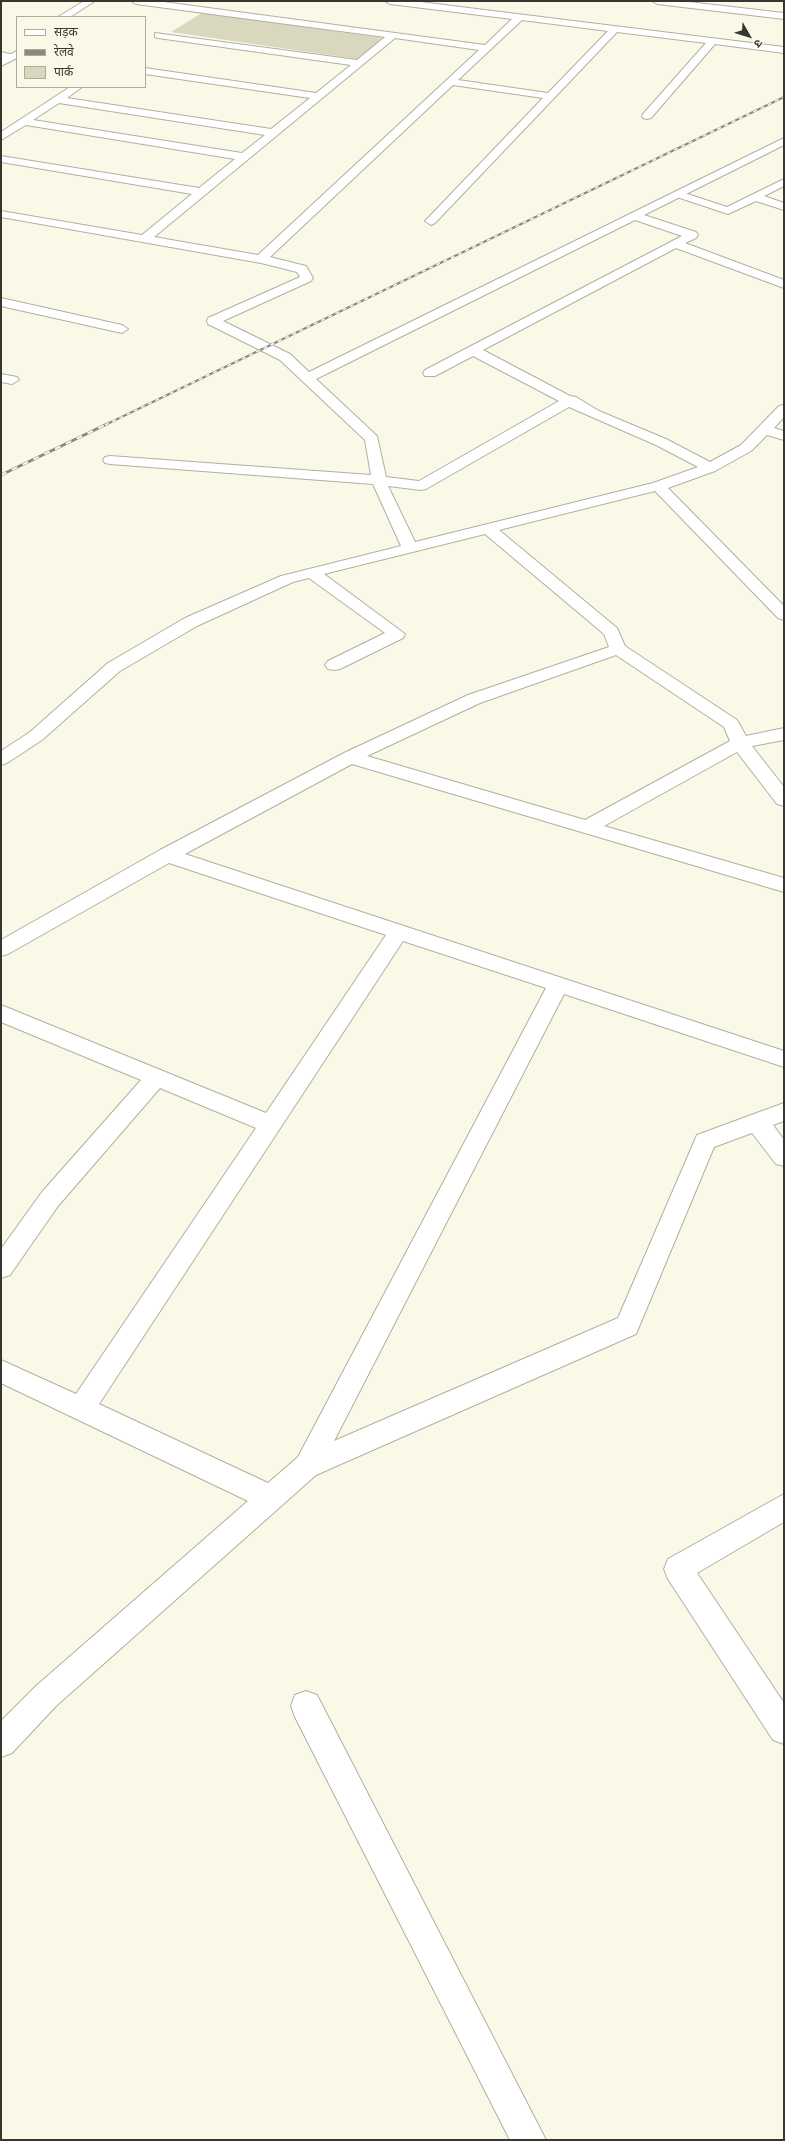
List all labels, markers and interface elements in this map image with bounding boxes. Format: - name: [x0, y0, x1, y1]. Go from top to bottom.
- legend: [16, 16, 146, 88]
- north arrow: [729, 16, 769, 56]
- text: सड़क: [54, 24, 78, 39]
- text: उ: [751, 37, 766, 50]
- text: रेलवे: [54, 44, 74, 59]
- text: पार्क: [54, 64, 73, 79]

